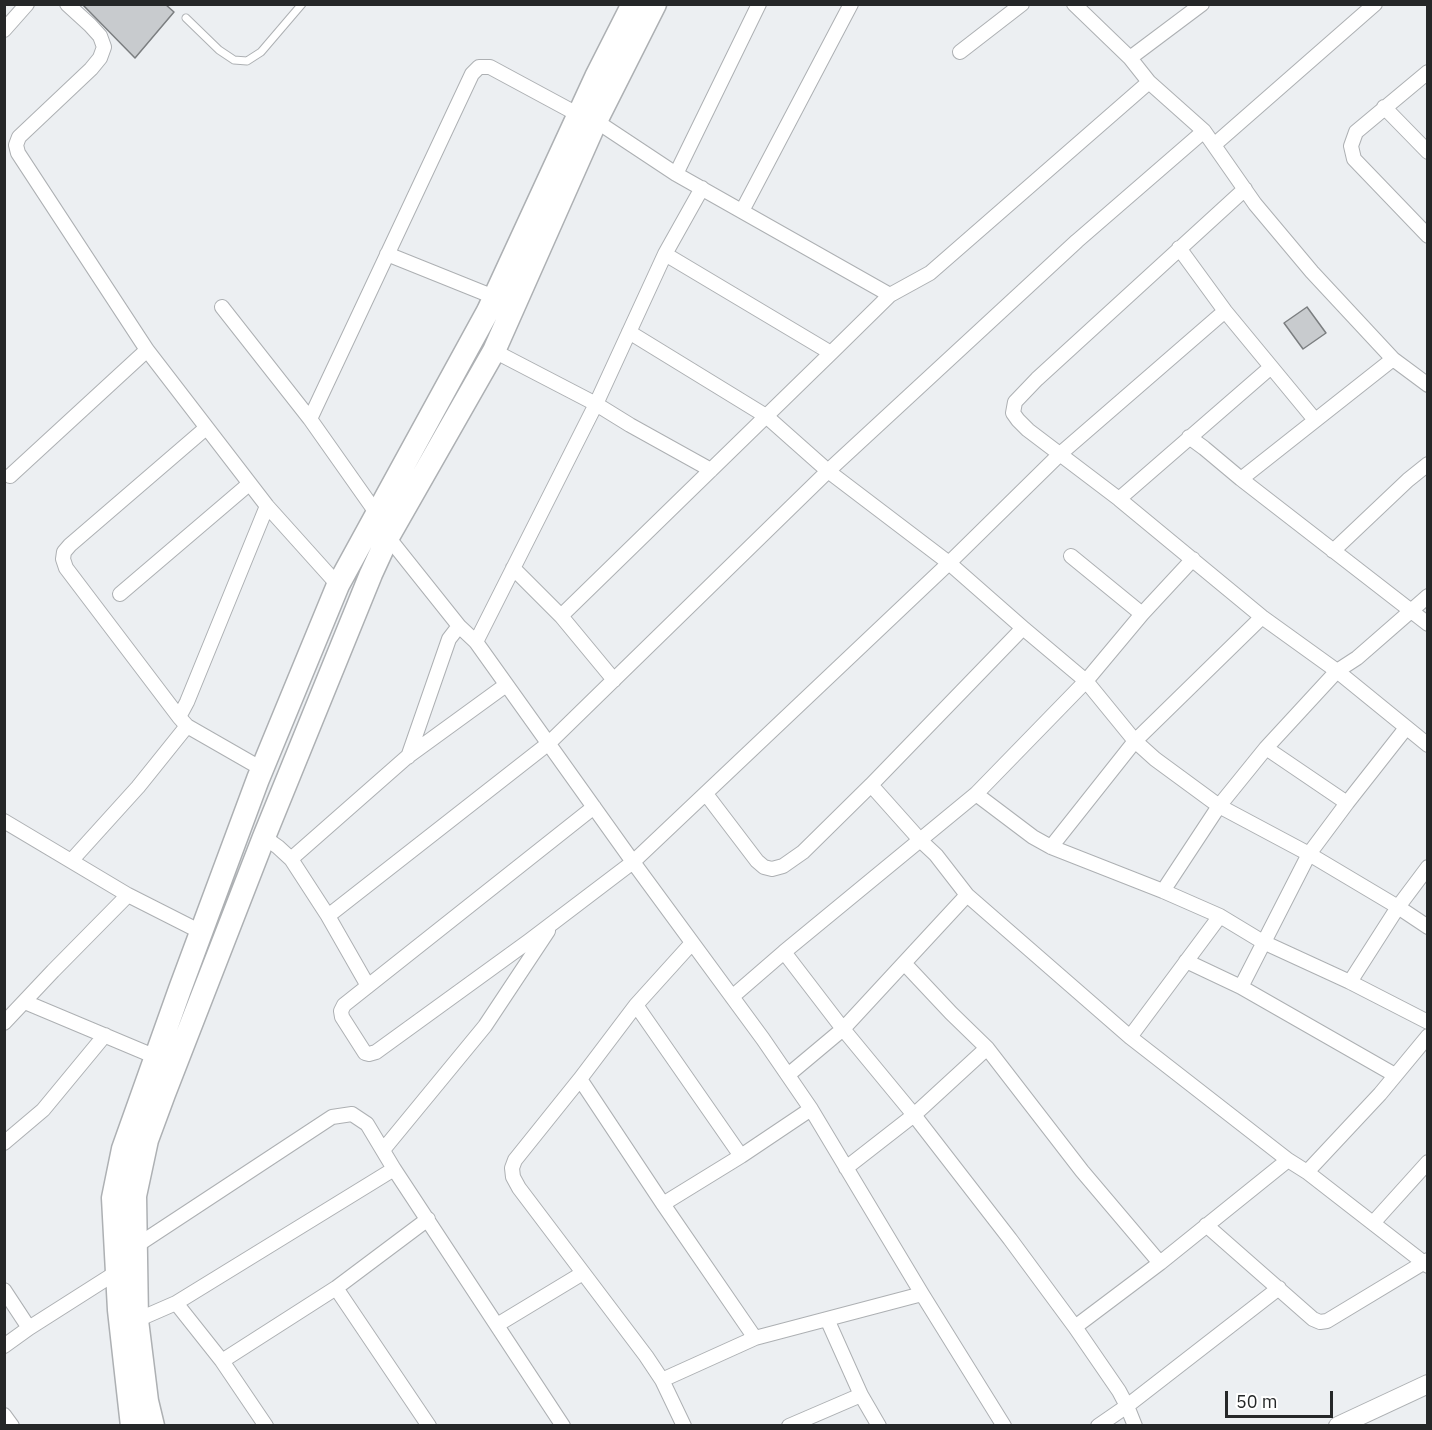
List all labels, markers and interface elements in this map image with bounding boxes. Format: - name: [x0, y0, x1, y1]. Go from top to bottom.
- scale bar: [1228, 1379, 1336, 1417]
- text: 50 m: [1236, 1390, 1278, 1413]

